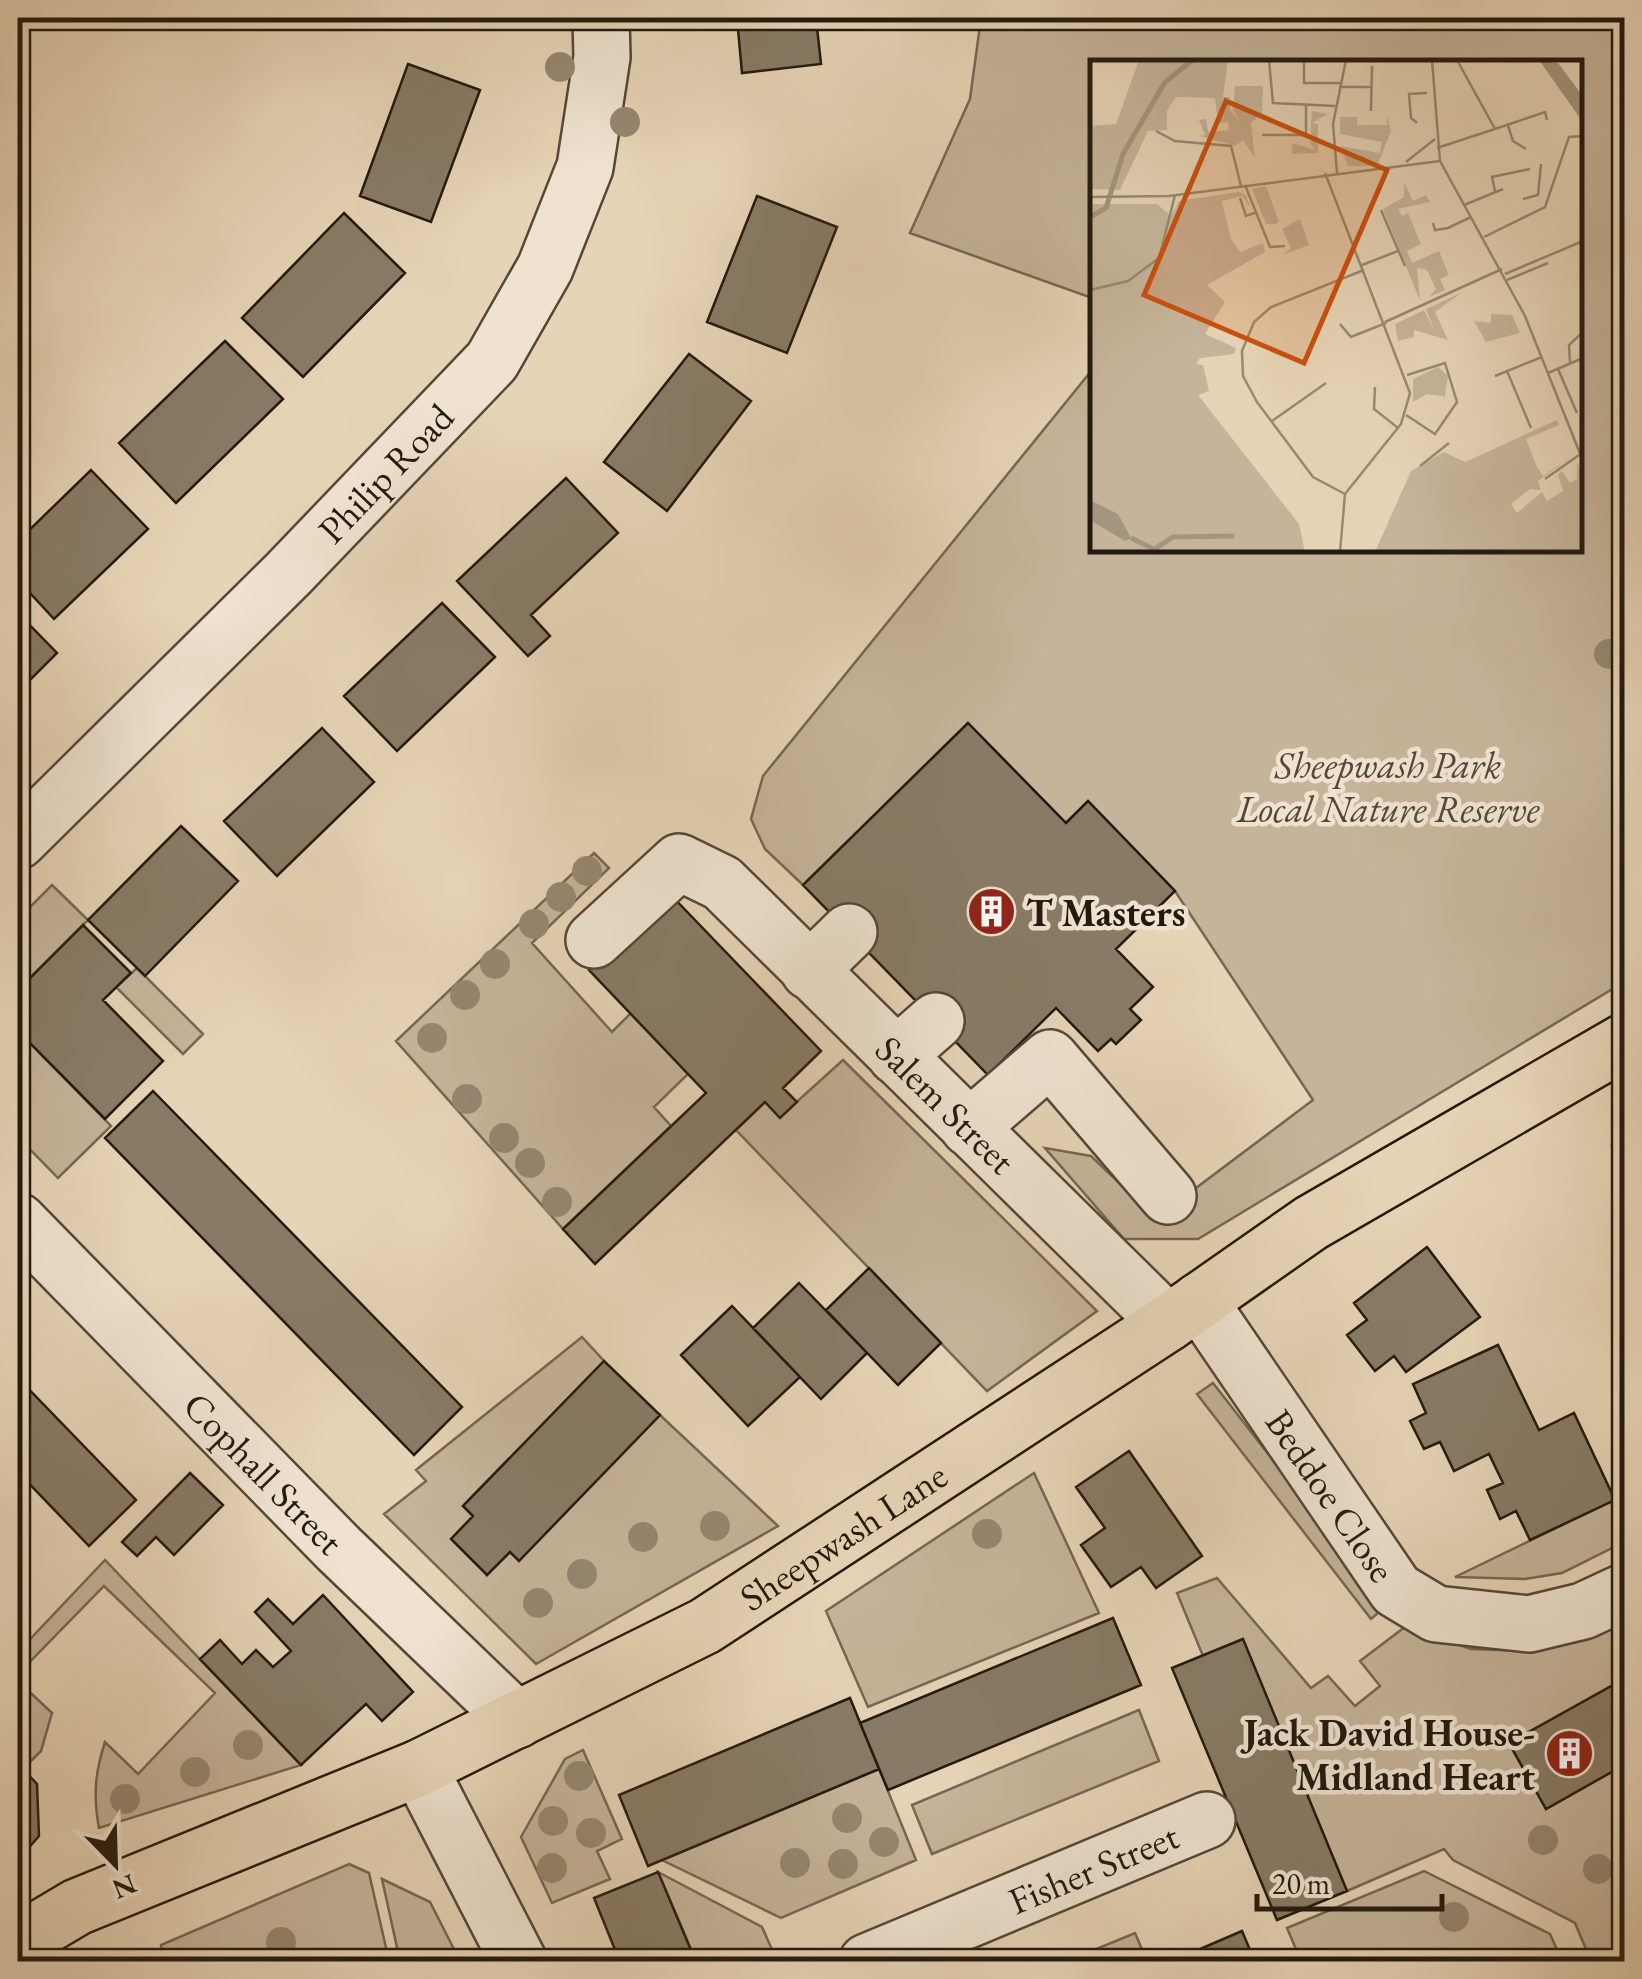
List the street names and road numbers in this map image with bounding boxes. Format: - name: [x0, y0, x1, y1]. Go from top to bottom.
- street label: Philip Road: [307, 392, 464, 553]
- street label: Salem Street: [866, 1024, 1027, 1184]
- street label: Cophall Street: [174, 1381, 355, 1564]
- street label: Beddoe Close: [1255, 1399, 1408, 1591]
- street label: Sheepwash Lane: [730, 1450, 956, 1621]
- street label: Fisher Street: [1001, 1810, 1185, 1925]

